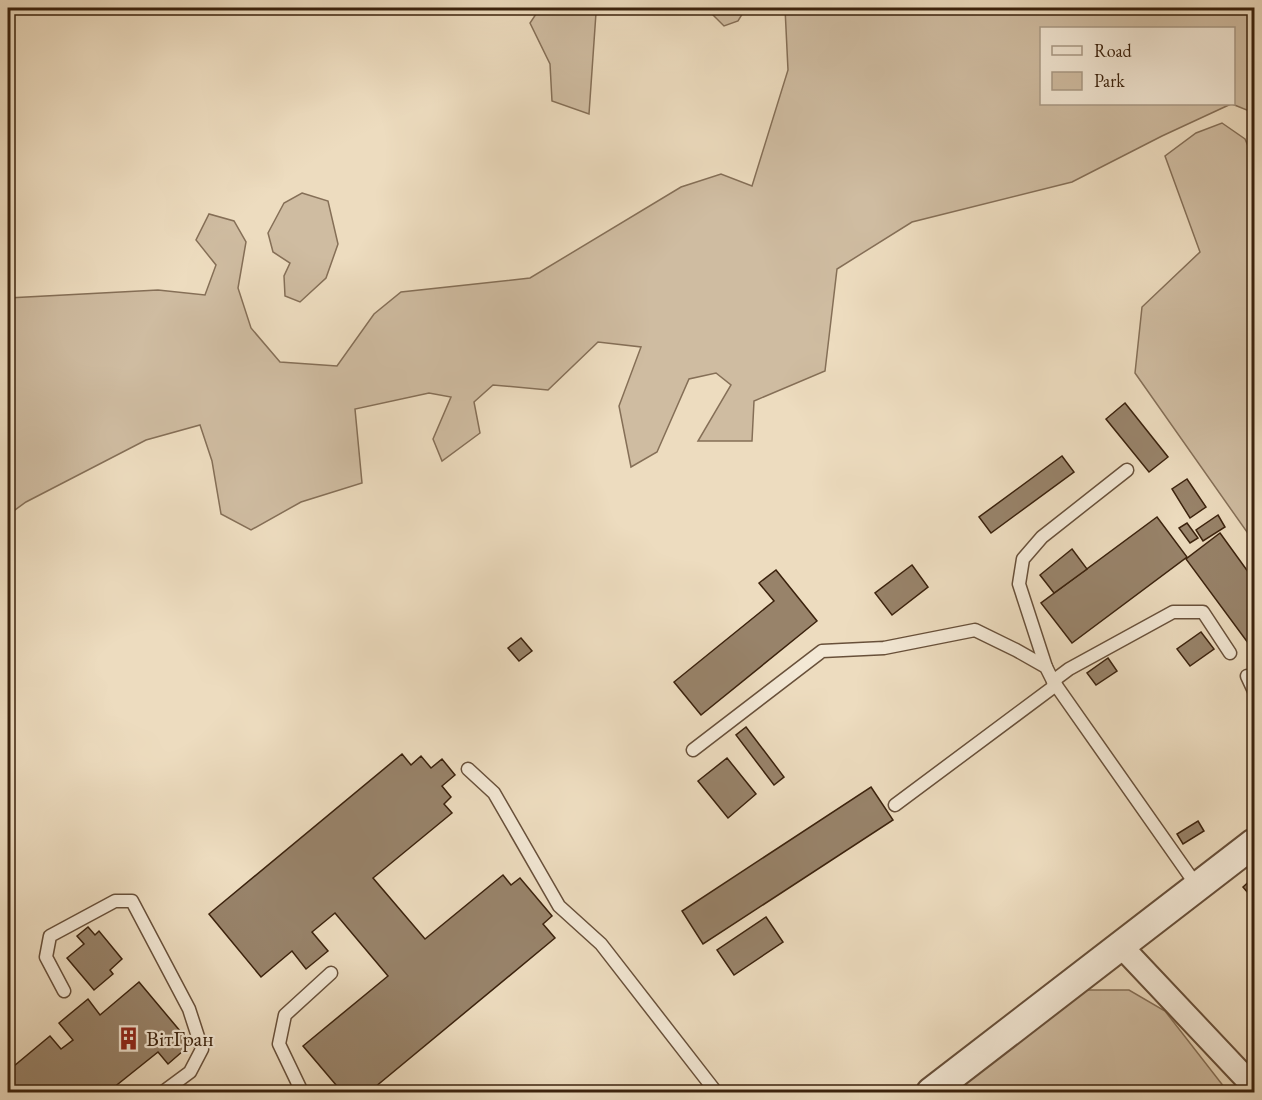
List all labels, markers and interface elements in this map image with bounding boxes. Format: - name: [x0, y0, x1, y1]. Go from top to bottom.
- legend: [1040, 27, 1235, 105]
- text: Road: [1094, 39, 1133, 62]
- text: Park: [1094, 69, 1125, 92]
- place label: ВітГран: [146, 1024, 214, 1053]
- building icon: ВітГран: [115, 1025, 141, 1051]

